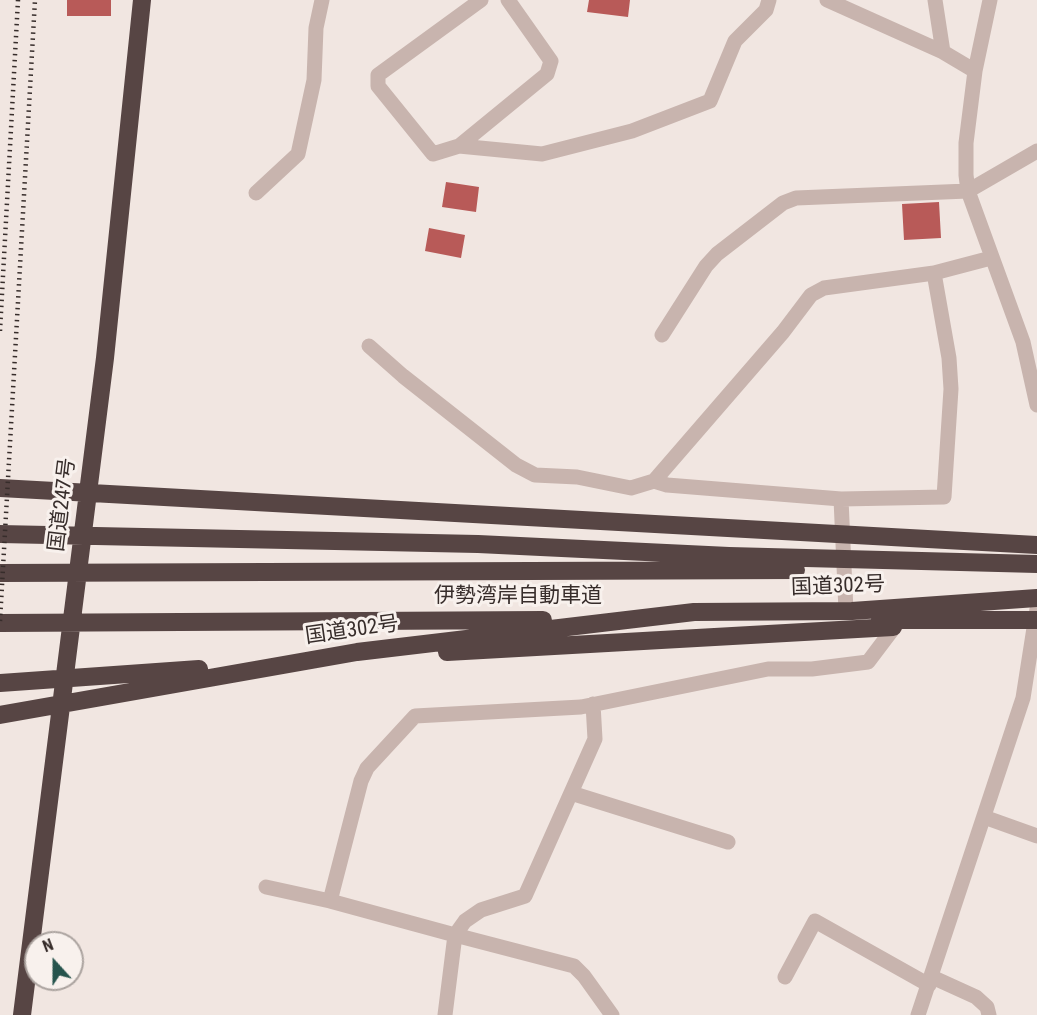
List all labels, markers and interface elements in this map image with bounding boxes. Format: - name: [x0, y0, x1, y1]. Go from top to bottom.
- street label: 国道247号: [45, 457, 81, 553]
- street label: 国道302号: [791, 573, 885, 601]
- street label: 伊勢湾岸自動車道: [434, 584, 602, 610]
- street label: 国道302号: [304, 612, 400, 650]
- north arrow: [24, 931, 84, 991]
- text: N: [40, 935, 56, 956]

